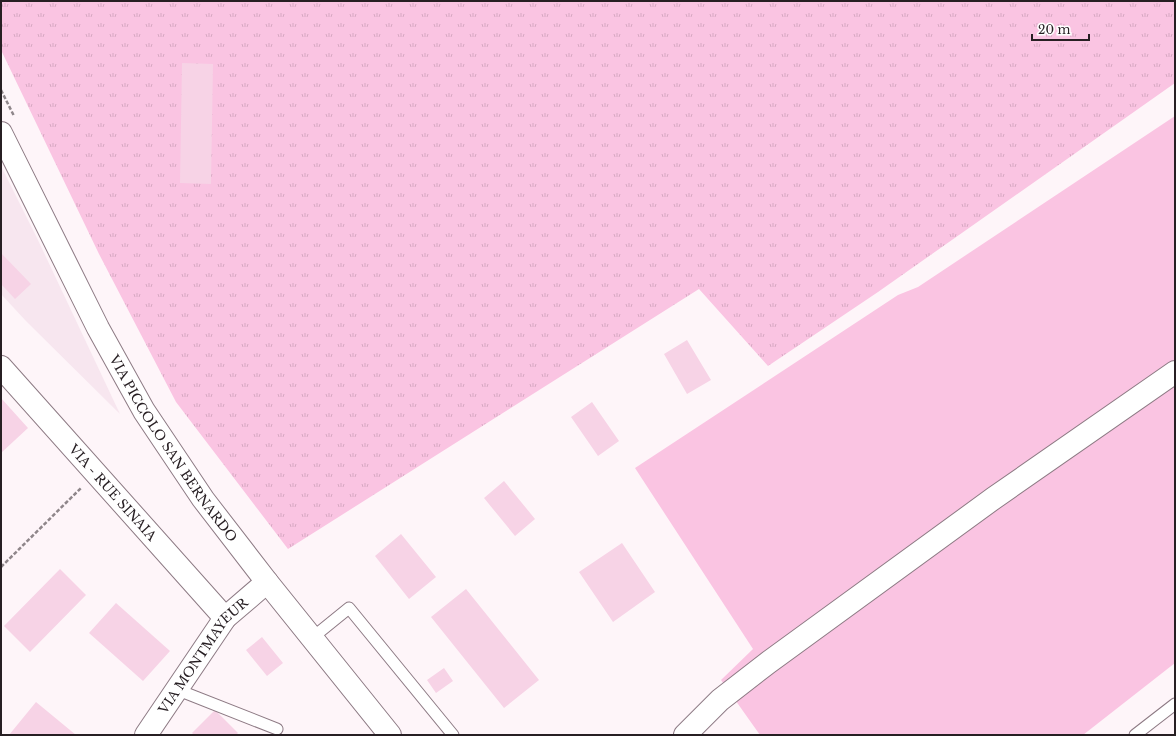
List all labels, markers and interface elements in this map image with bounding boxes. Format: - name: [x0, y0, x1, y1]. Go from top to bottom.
- scale bar: [1032, 16, 1089, 42]
- text: 20 m: [1038, 22, 1070, 37]
- street label: VIA PICCOLO SAN BERNARDO: [106, 351, 241, 545]
- street label: VIA - RUE SINAIA: [65, 440, 161, 545]
- street label: VIA MONTMAYEUR: [154, 593, 252, 718]

